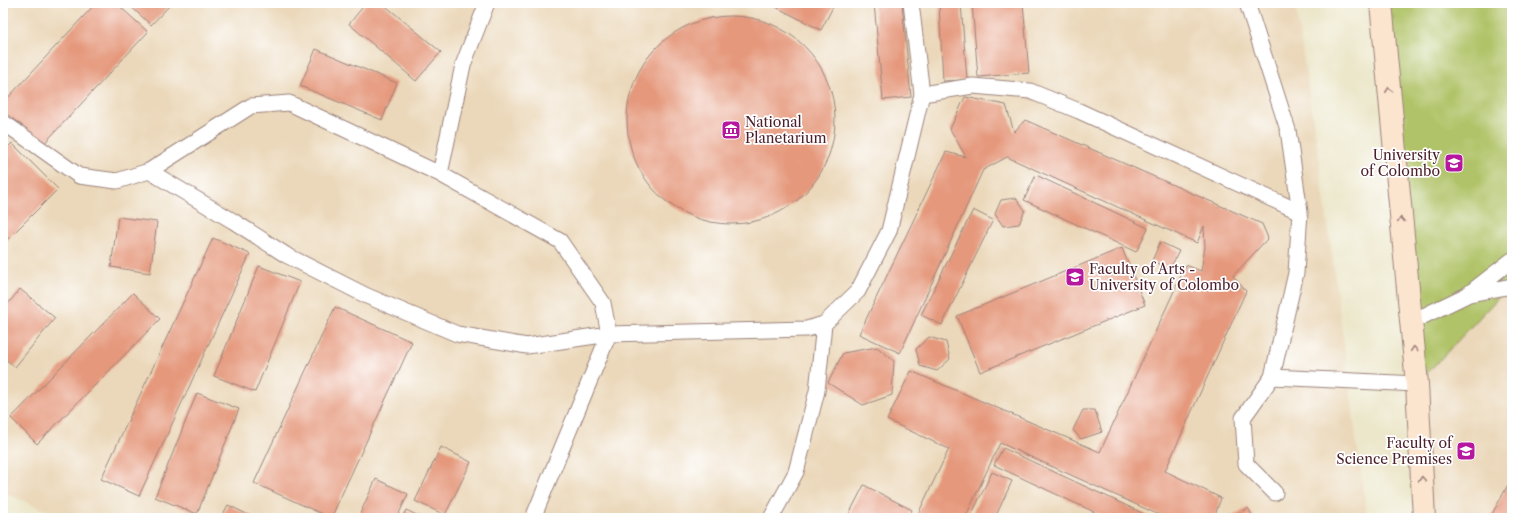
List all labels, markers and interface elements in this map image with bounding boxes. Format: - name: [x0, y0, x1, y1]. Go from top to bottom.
- one-way arrow: [1385, 87, 1394, 94]
- place label: National Planetarium: [745, 113, 827, 147]
- museum icon: National Planetarium: [720, 119, 742, 141]
- place label: University of Colombo: [1361, 146, 1440, 180]
- school or university icon: University of Colombo: [1443, 152, 1465, 174]
- one-way arrow: [1397, 217, 1406, 223]
- place label: Faculty of Arts - University of Colombo: [1089, 260, 1239, 294]
- school or university icon: Faculty of Arts - University of Colombo: [1064, 266, 1086, 288]
- one-way arrow: [1409, 346, 1418, 352]
- place label: Faculty of Science Premises: [1336, 434, 1454, 468]
- school or university icon: Faculty of Science Premises: [1455, 440, 1477, 462]
- one-way arrow: [1417, 476, 1426, 482]

